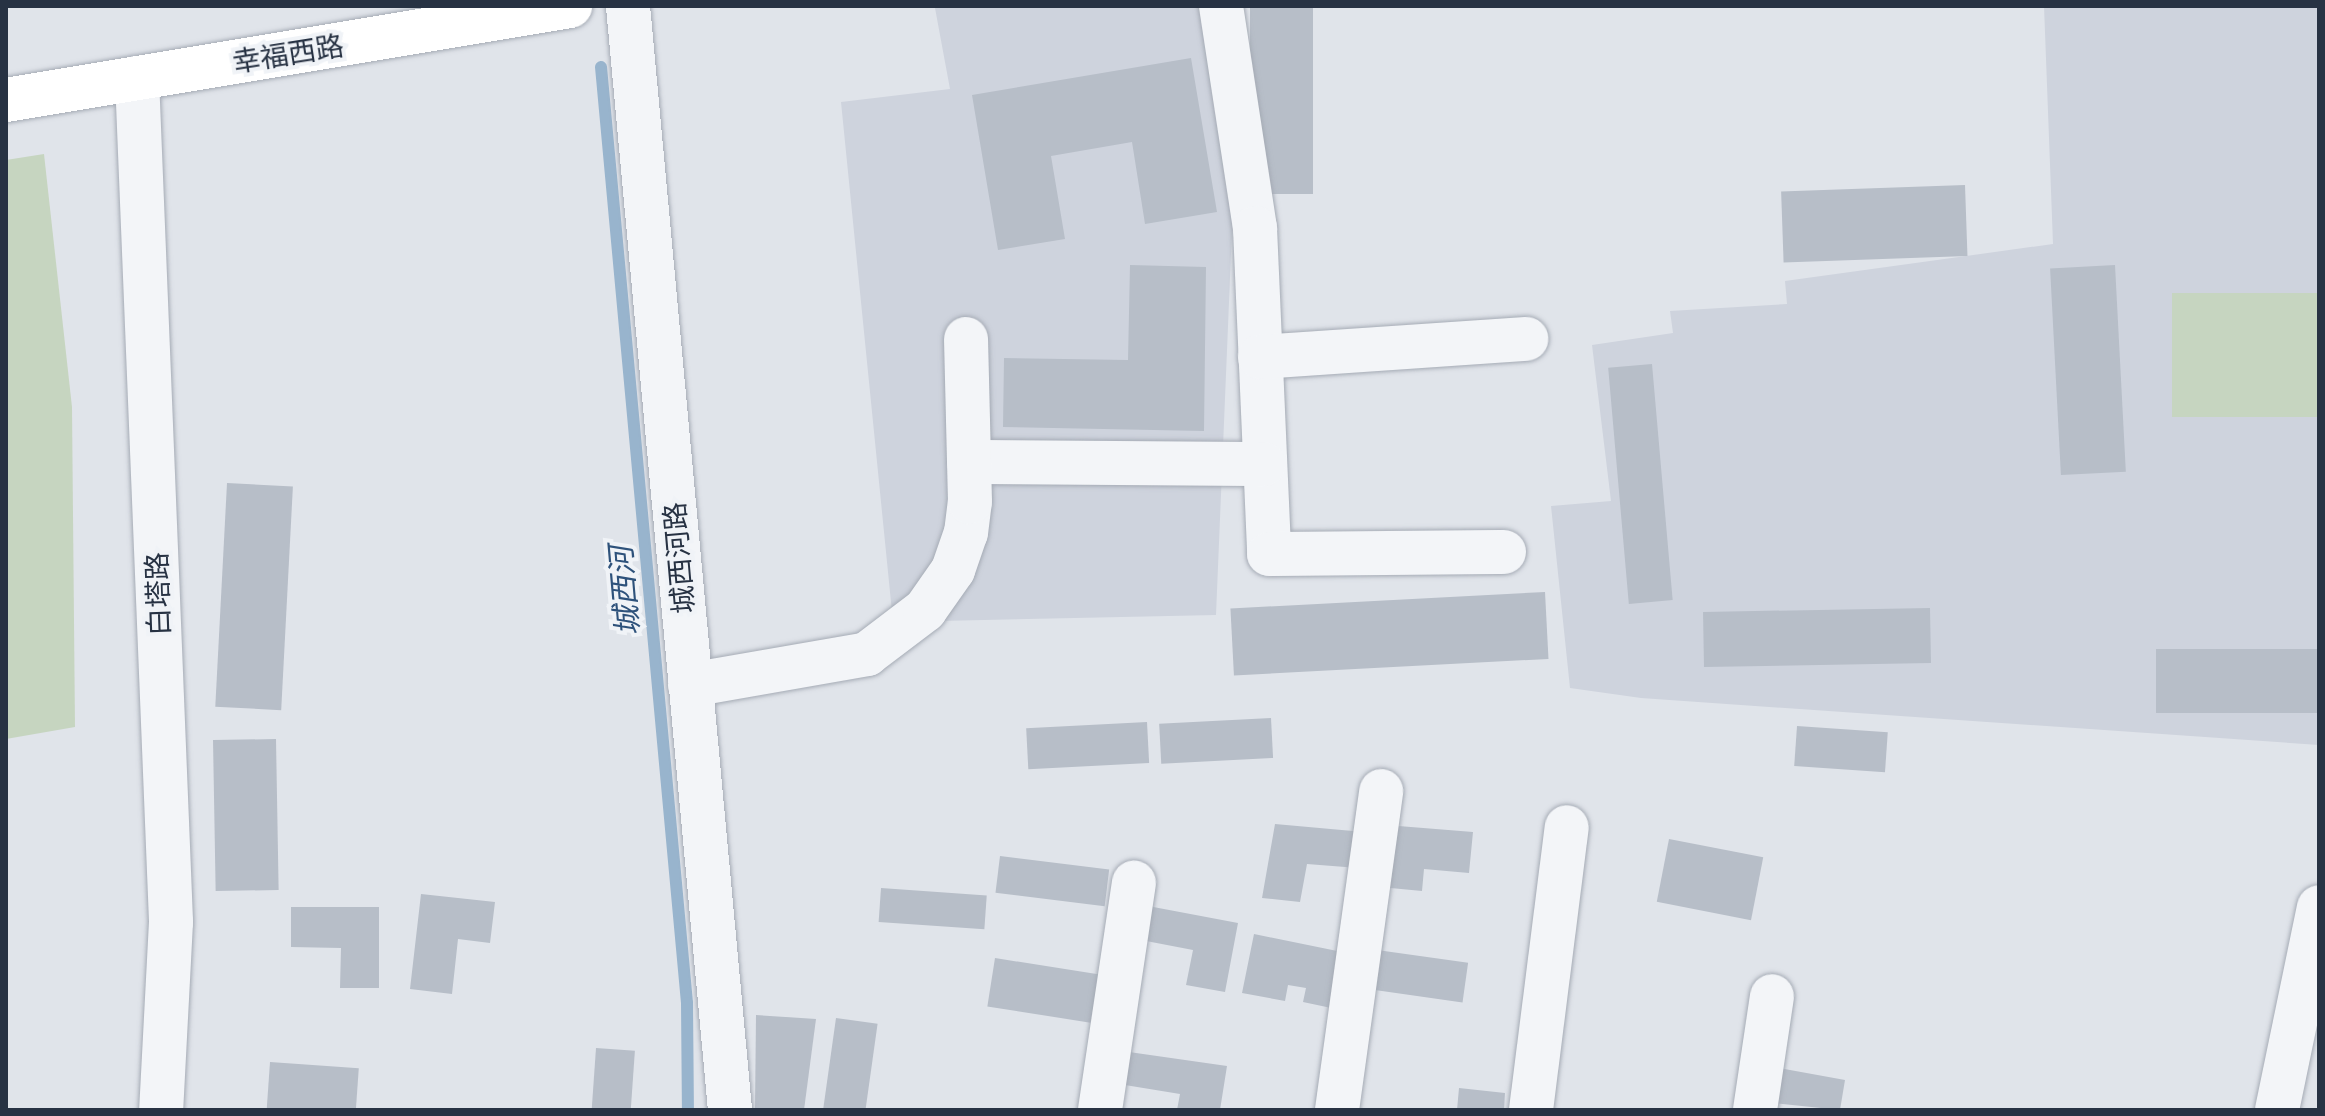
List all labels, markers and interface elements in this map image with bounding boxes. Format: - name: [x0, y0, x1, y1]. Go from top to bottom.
- street label: 幸福西路: [230, 28, 346, 78]
- street label: 城西河路: [656, 501, 700, 615]
- water label: 城西河: [601, 545, 645, 637]
- street label: 白塔路: [139, 551, 175, 637]

